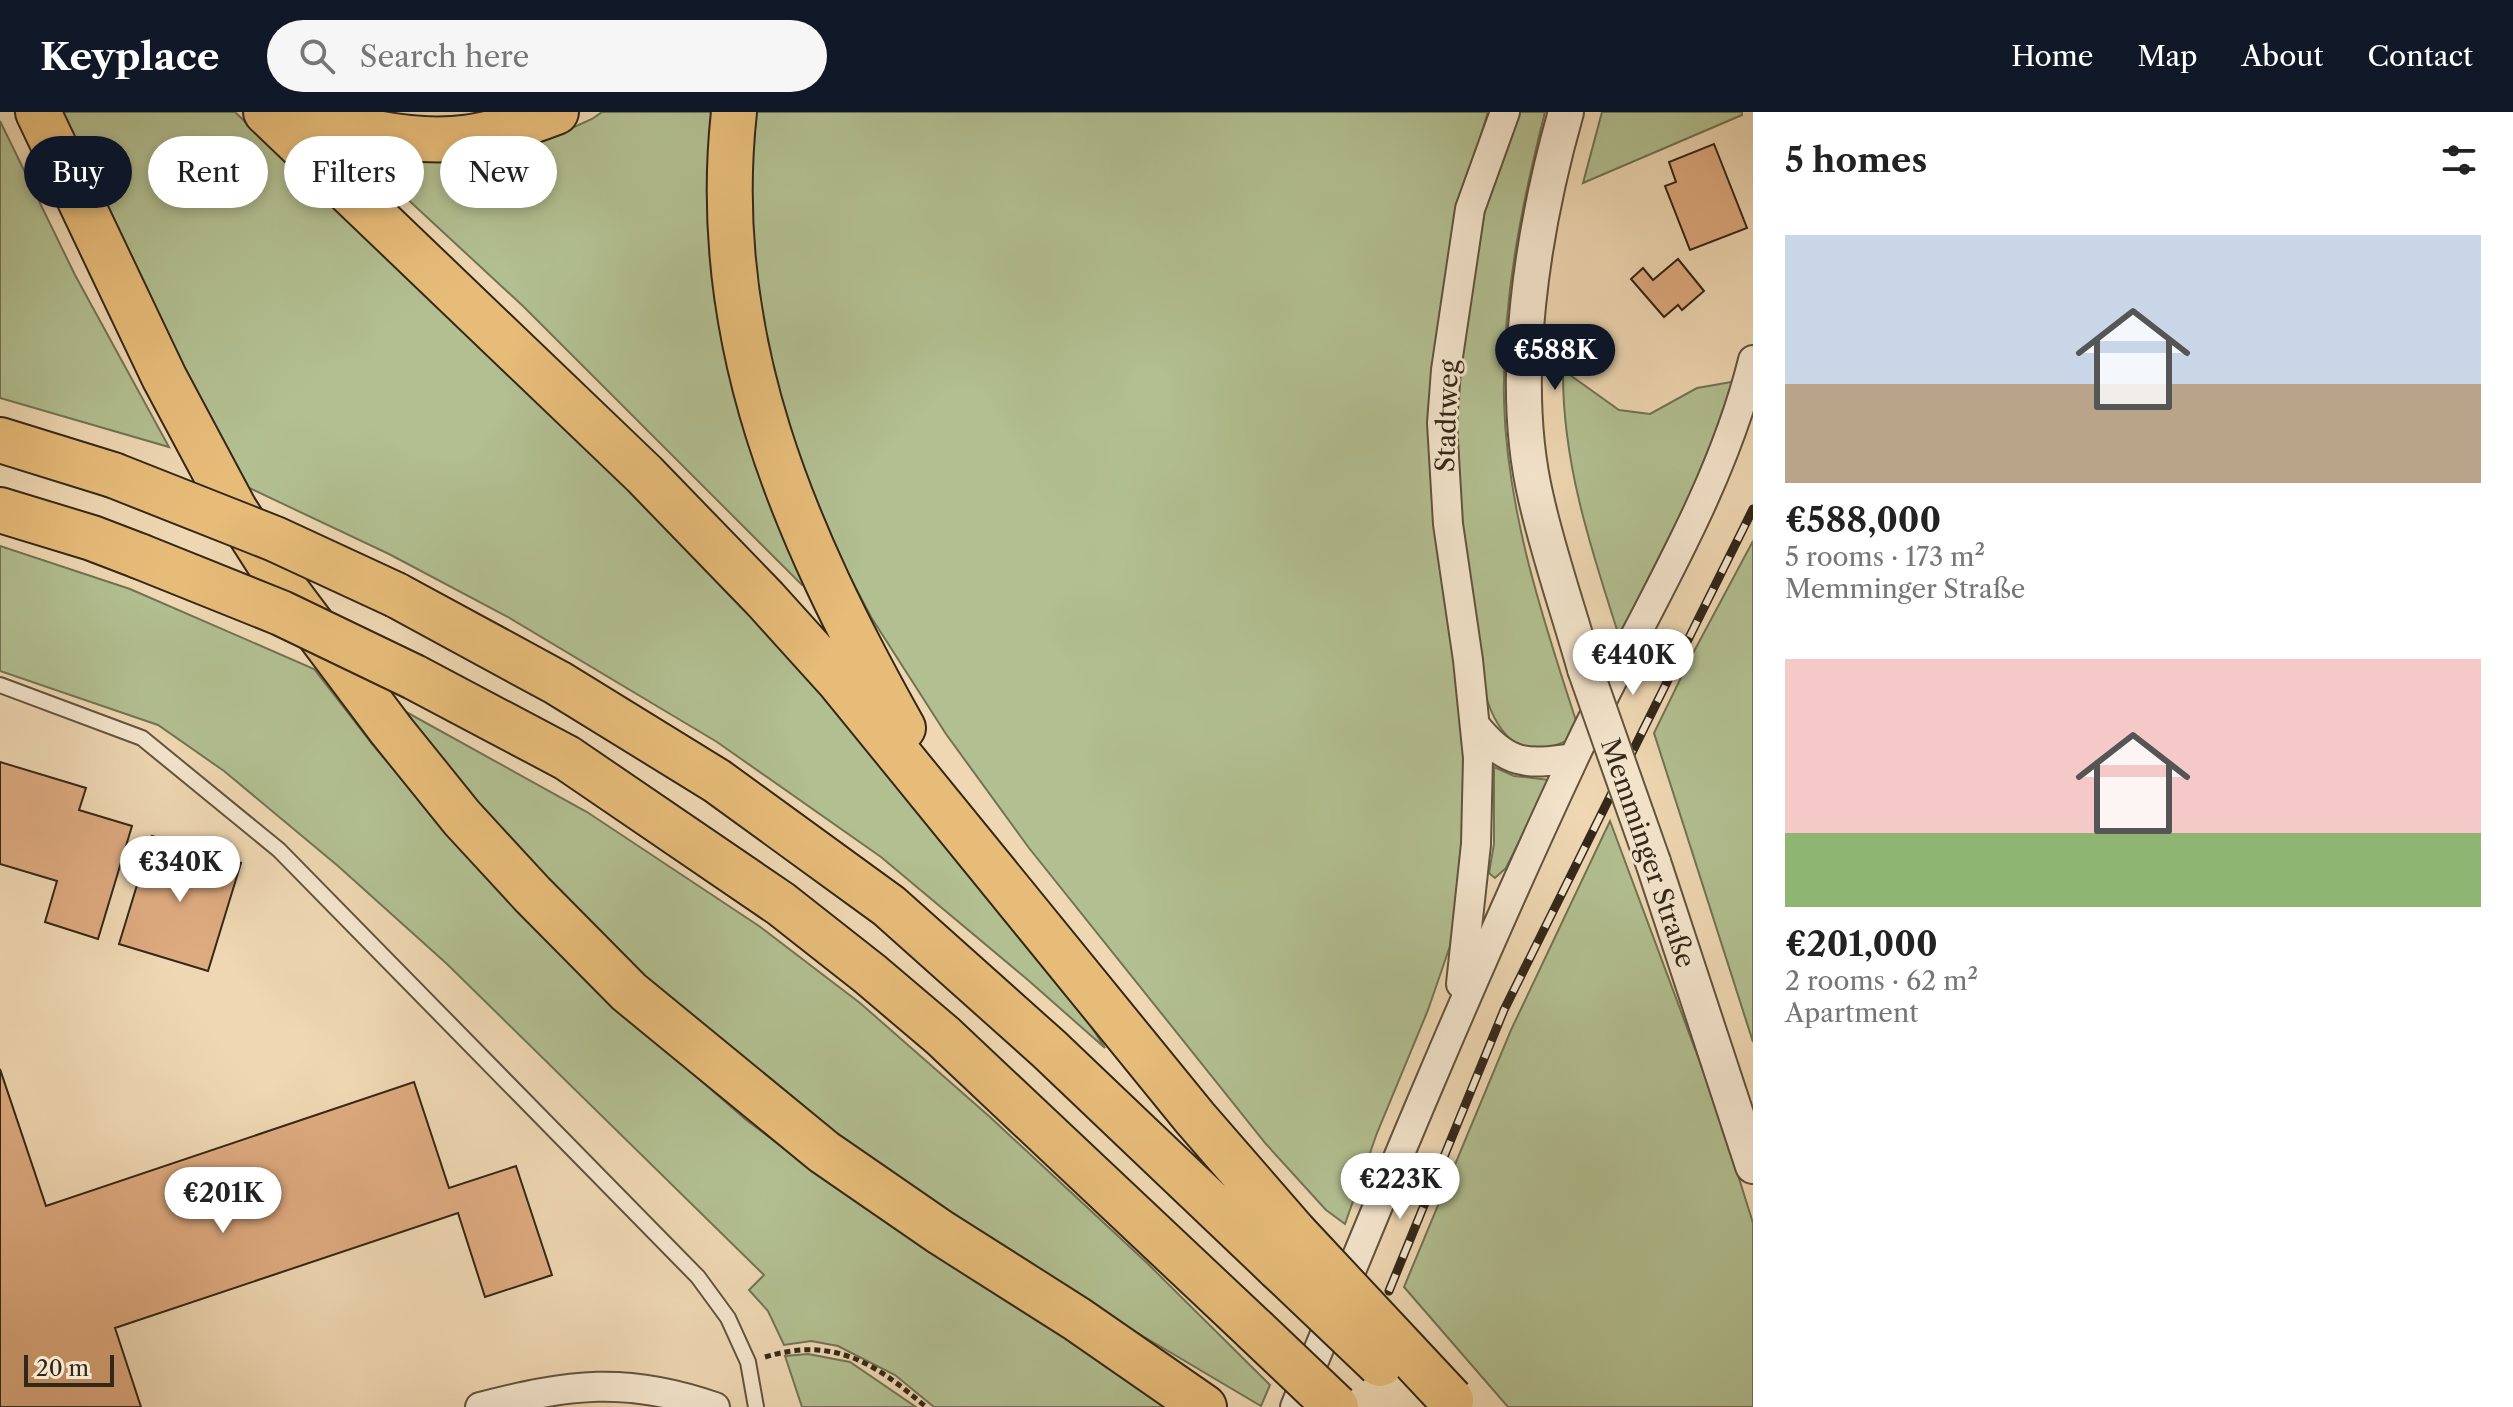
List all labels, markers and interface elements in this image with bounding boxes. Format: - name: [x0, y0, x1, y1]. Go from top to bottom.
- search box: [267, 20, 827, 92]
- text: Keyplace: [40, 33, 219, 80]
- icon: search: [295, 34, 339, 78]
- text: Search here: [359, 38, 529, 75]
- text: Home: [2011, 39, 2093, 73]
- text: Map: [2137, 39, 2197, 73]
- text: About: [2241, 39, 2323, 73]
- text: Contact: [2367, 39, 2473, 73]
- chip: Buy: [24, 136, 132, 208]
- chip: Rent: [148, 136, 268, 208]
- chip: Filters: [284, 136, 424, 208]
- chip: New: [440, 136, 557, 208]
- icon: filters: [2437, 138, 2481, 182]
- text: 5 homes: [1785, 139, 1927, 181]
- icon: home: [2061, 287, 2205, 431]
- pin: €588K: [1499, 324, 1611, 392]
- text: €588K: [1513, 334, 1597, 366]
- street label: Stadtweg: [1429, 359, 1465, 473]
- text: €588,000: [1785, 499, 1941, 541]
- text: 5 rooms · 173 m²: [1785, 541, 1985, 573]
- text: Memminger Straße: [1785, 573, 2025, 605]
- pin: €440K: [1577, 629, 1689, 697]
- text: €440K: [1591, 639, 1675, 671]
- icon: home: [2061, 711, 2205, 855]
- street label: Memminger Straße: [1594, 734, 1702, 972]
- pin: €340K: [124, 836, 236, 904]
- text: €340K: [138, 846, 222, 878]
- text: €201,000: [1785, 923, 1938, 965]
- text: 2 rooms · 62 m²: [1785, 965, 1978, 997]
- text: Apartment: [1785, 997, 1918, 1029]
- pin: €223K: [1344, 1153, 1456, 1221]
- text: €223K: [1359, 1163, 1441, 1195]
- pin: €201K: [167, 1167, 279, 1235]
- text: €201K: [183, 1177, 263, 1209]
- scale bar: [24, 1351, 114, 1387]
- text: 20 m: [36, 1355, 89, 1382]

